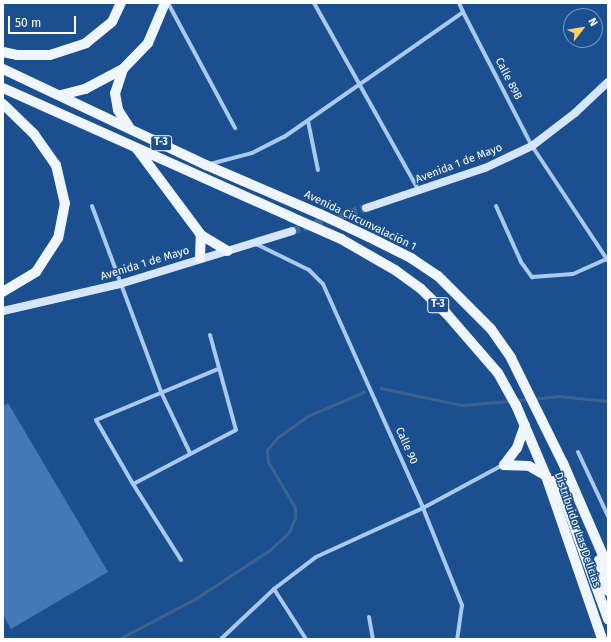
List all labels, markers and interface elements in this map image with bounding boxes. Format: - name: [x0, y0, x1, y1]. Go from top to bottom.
- scale bar: [10, 8, 78, 34]
- north arrow: [563, 8, 603, 48]
- text: 50 m: [15, 16, 41, 30]
- text: N: [585, 16, 600, 29]
- street label: Calle 89B: [492, 56, 524, 102]
- road number: T-3: [150, 135, 172, 151]
- street label: Avenida 1 de Mayo: [414, 141, 504, 187]
- street label: Avenida Circunvalación 1: [302, 188, 418, 254]
- street label: Avenida 1 de Mayo: [99, 244, 191, 284]
- road number: T-3: [427, 297, 449, 313]
- street label: Calle 90: [392, 425, 420, 467]
- street label: Distribuidor Las Delicias: [551, 471, 603, 589]

